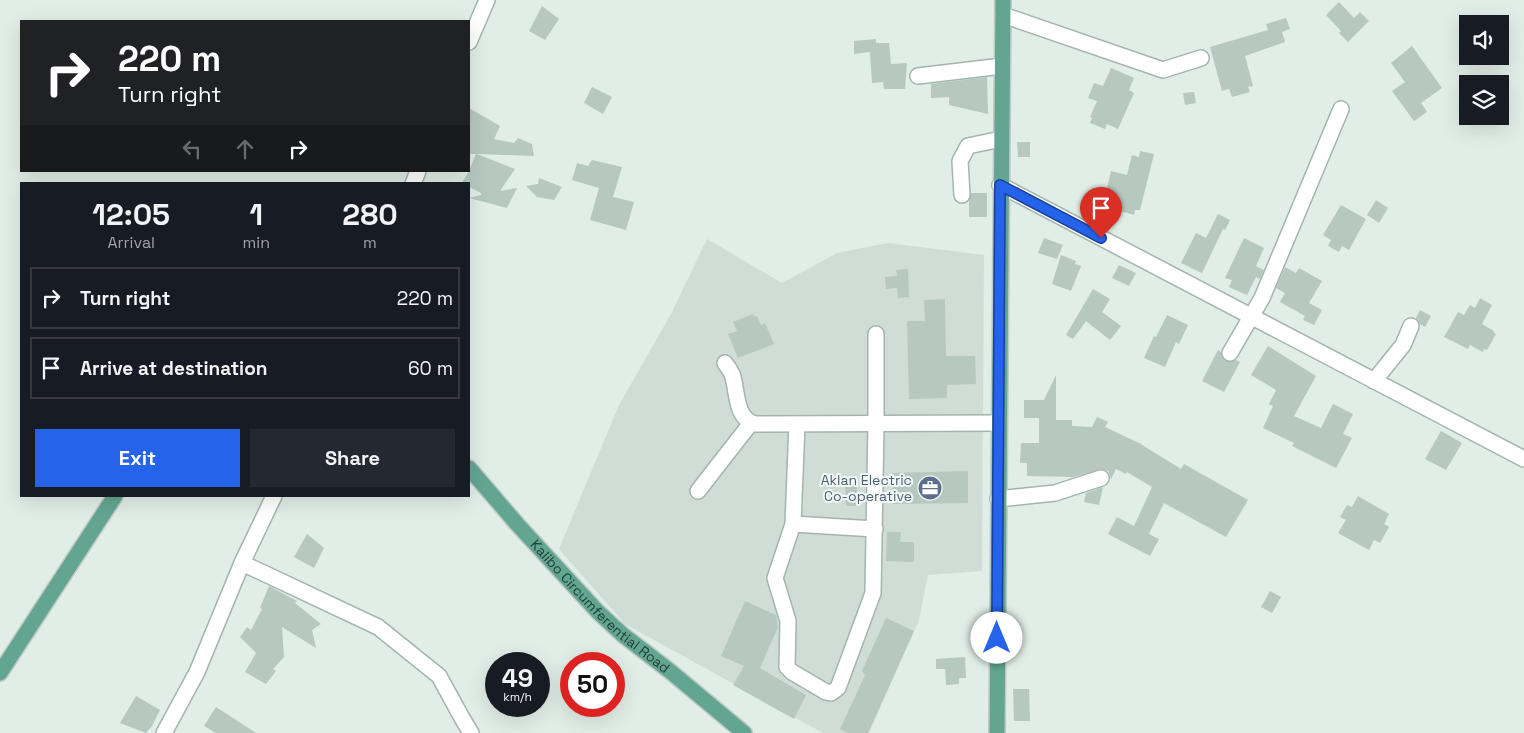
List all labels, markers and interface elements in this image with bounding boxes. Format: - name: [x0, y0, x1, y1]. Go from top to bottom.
- map controls: [1459, 15, 1509, 125]
- button: sound: [1459, 15, 1509, 65]
- text: 220 m: [118, 37, 221, 81]
- icon: right: [35, 40, 100, 105]
- button: layers: [1459, 75, 1509, 125]
- text: Turn right: [118, 80, 221, 108]
- icon: left: [178, 135, 206, 163]
- icon: ahead: [231, 135, 259, 163]
- icon: right: [284, 135, 312, 163]
- pin: [1080, 187, 1122, 238]
- icon: arrive: [1087, 194, 1115, 222]
- text: 12:05: [92, 195, 170, 234]
- text: 1: [249, 195, 263, 234]
- text: 280: [342, 195, 398, 234]
- text: Arrival: [107, 232, 155, 253]
- text: min: [242, 232, 270, 253]
- text: m: [363, 232, 377, 253]
- icon: right: [37, 284, 65, 312]
- text: Turn right: [80, 286, 170, 311]
- text: 220 m: [397, 286, 453, 311]
- icon: arrive: [37, 354, 65, 382]
- text: Arrive at destination: [80, 356, 268, 381]
- text: 60 m: [408, 356, 453, 381]
- button: Exit: [35, 429, 240, 487]
- button: Share: [250, 429, 455, 487]
- place label: Aklan Electric Co-operative: [821, 471, 912, 505]
- office icon: Aklan Electric Co-operative: [917, 475, 943, 501]
- street label: Kalibo Circumferential Road: [527, 536, 674, 677]
- position arrow: [970, 611, 1022, 663]
- speed limit sign: 50: [560, 652, 625, 717]
- text: 49: [502, 662, 533, 694]
- text: km/h: [503, 689, 532, 705]

